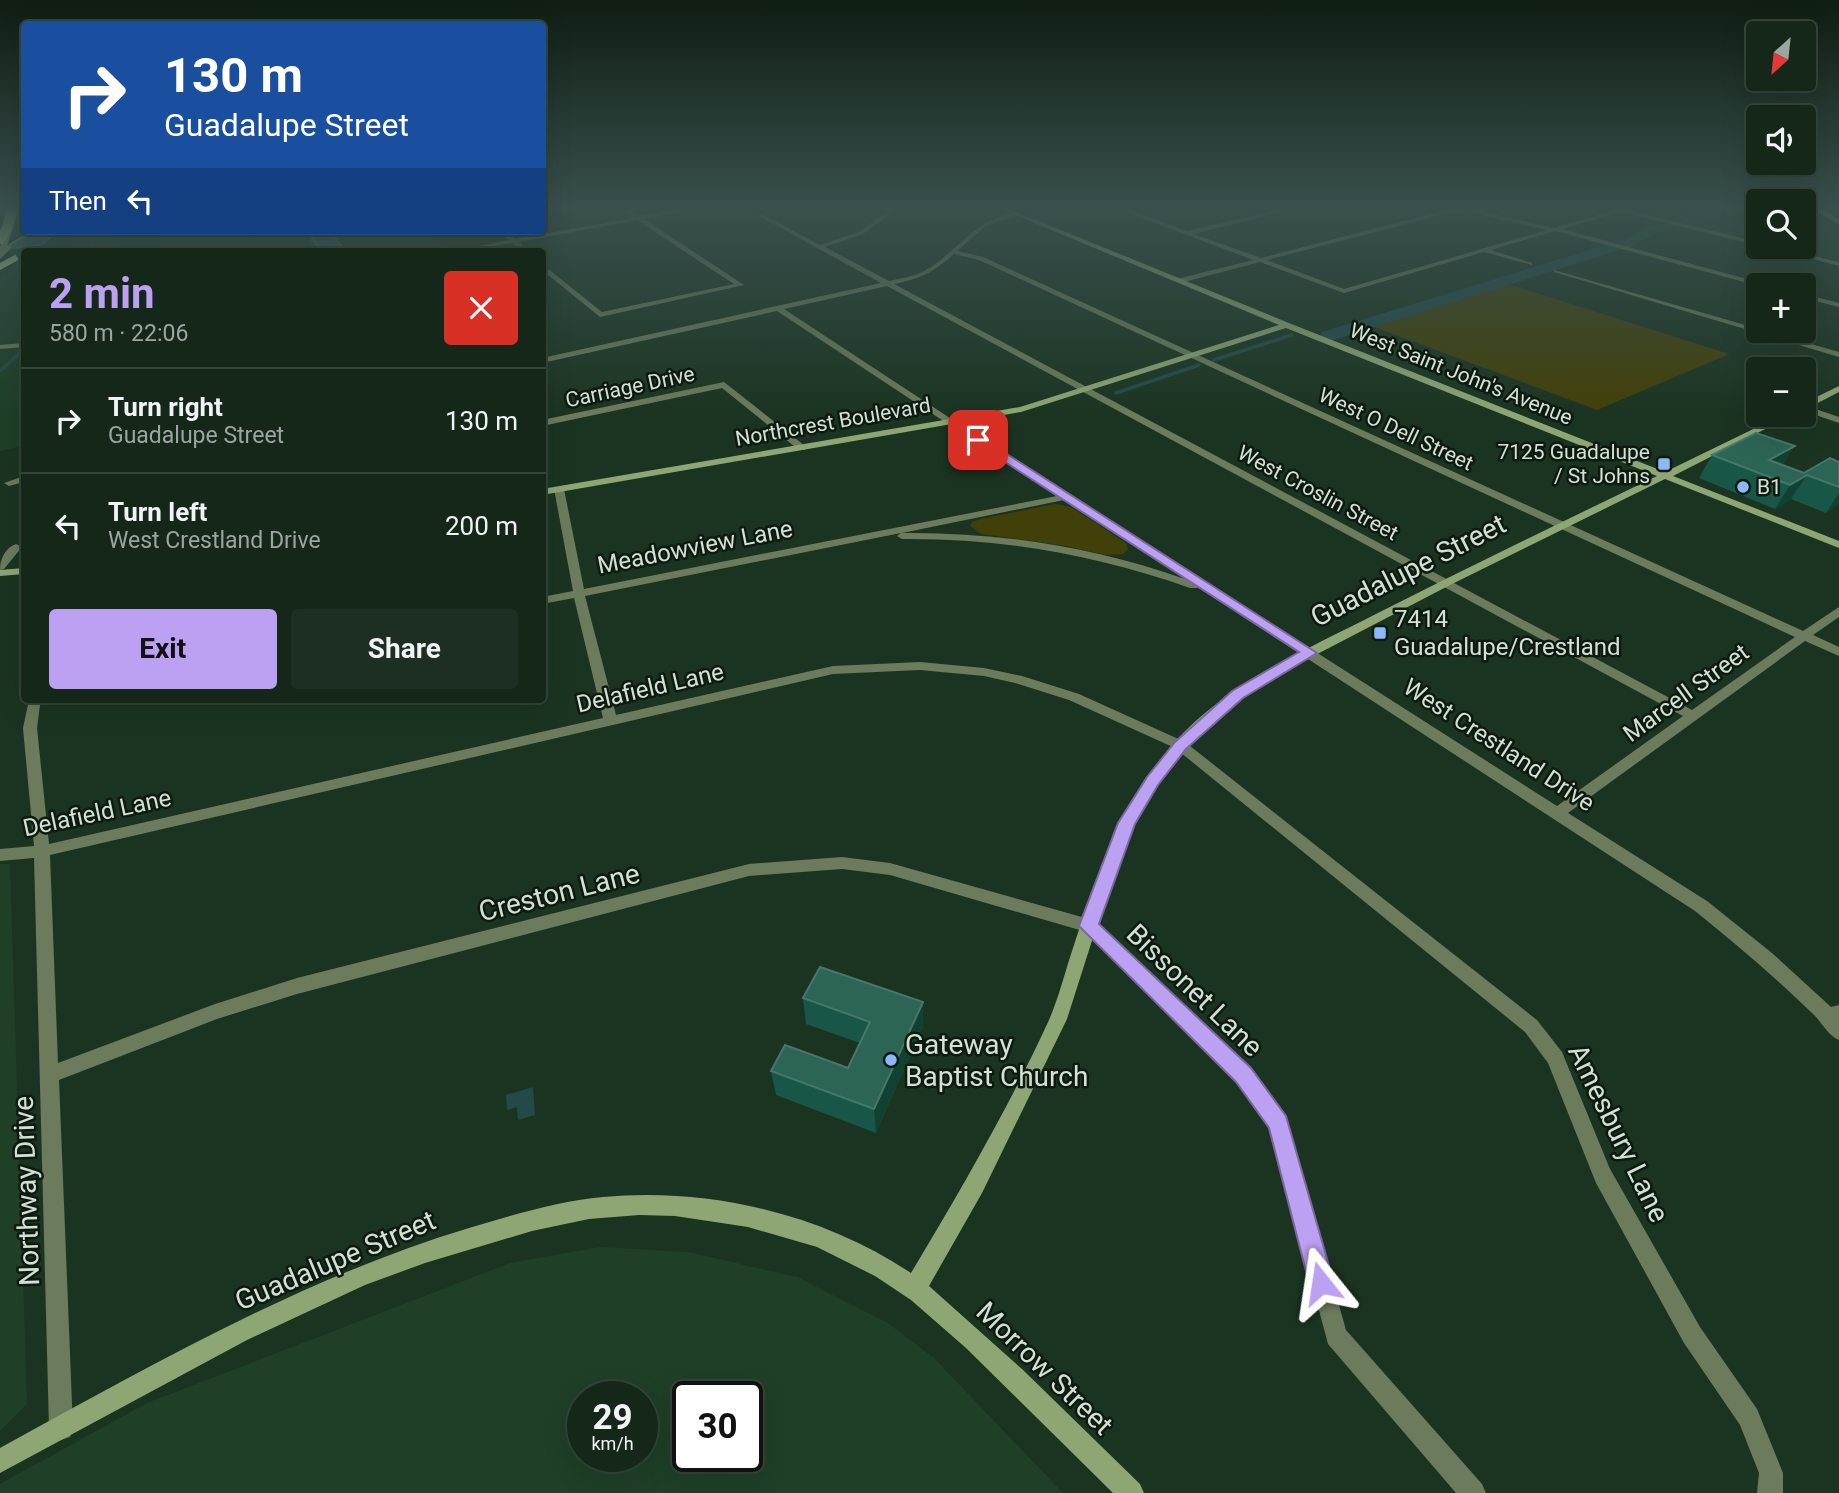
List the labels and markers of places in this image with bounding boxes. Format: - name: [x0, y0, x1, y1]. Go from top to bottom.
- pin: [948, 410, 1008, 470]
- place label: 7125 Guadalupe / St Johns: [1497, 440, 1650, 488]
- marker: 7125 Guadalupe / St Johns: [1656, 456, 1672, 472]
- place label: B1: [1757, 475, 1782, 499]
- marker: B1: [1735, 479, 1751, 495]
- place label: 7414 Guadalupe/Crestland: [1394, 605, 1621, 661]
- marker: 7414 Guadalupe/Crestland: [1372, 625, 1388, 641]
- place label: Gateway Baptist Church: [905, 1028, 1088, 1093]
- marker: Gateway Baptist Church: [883, 1052, 899, 1068]

